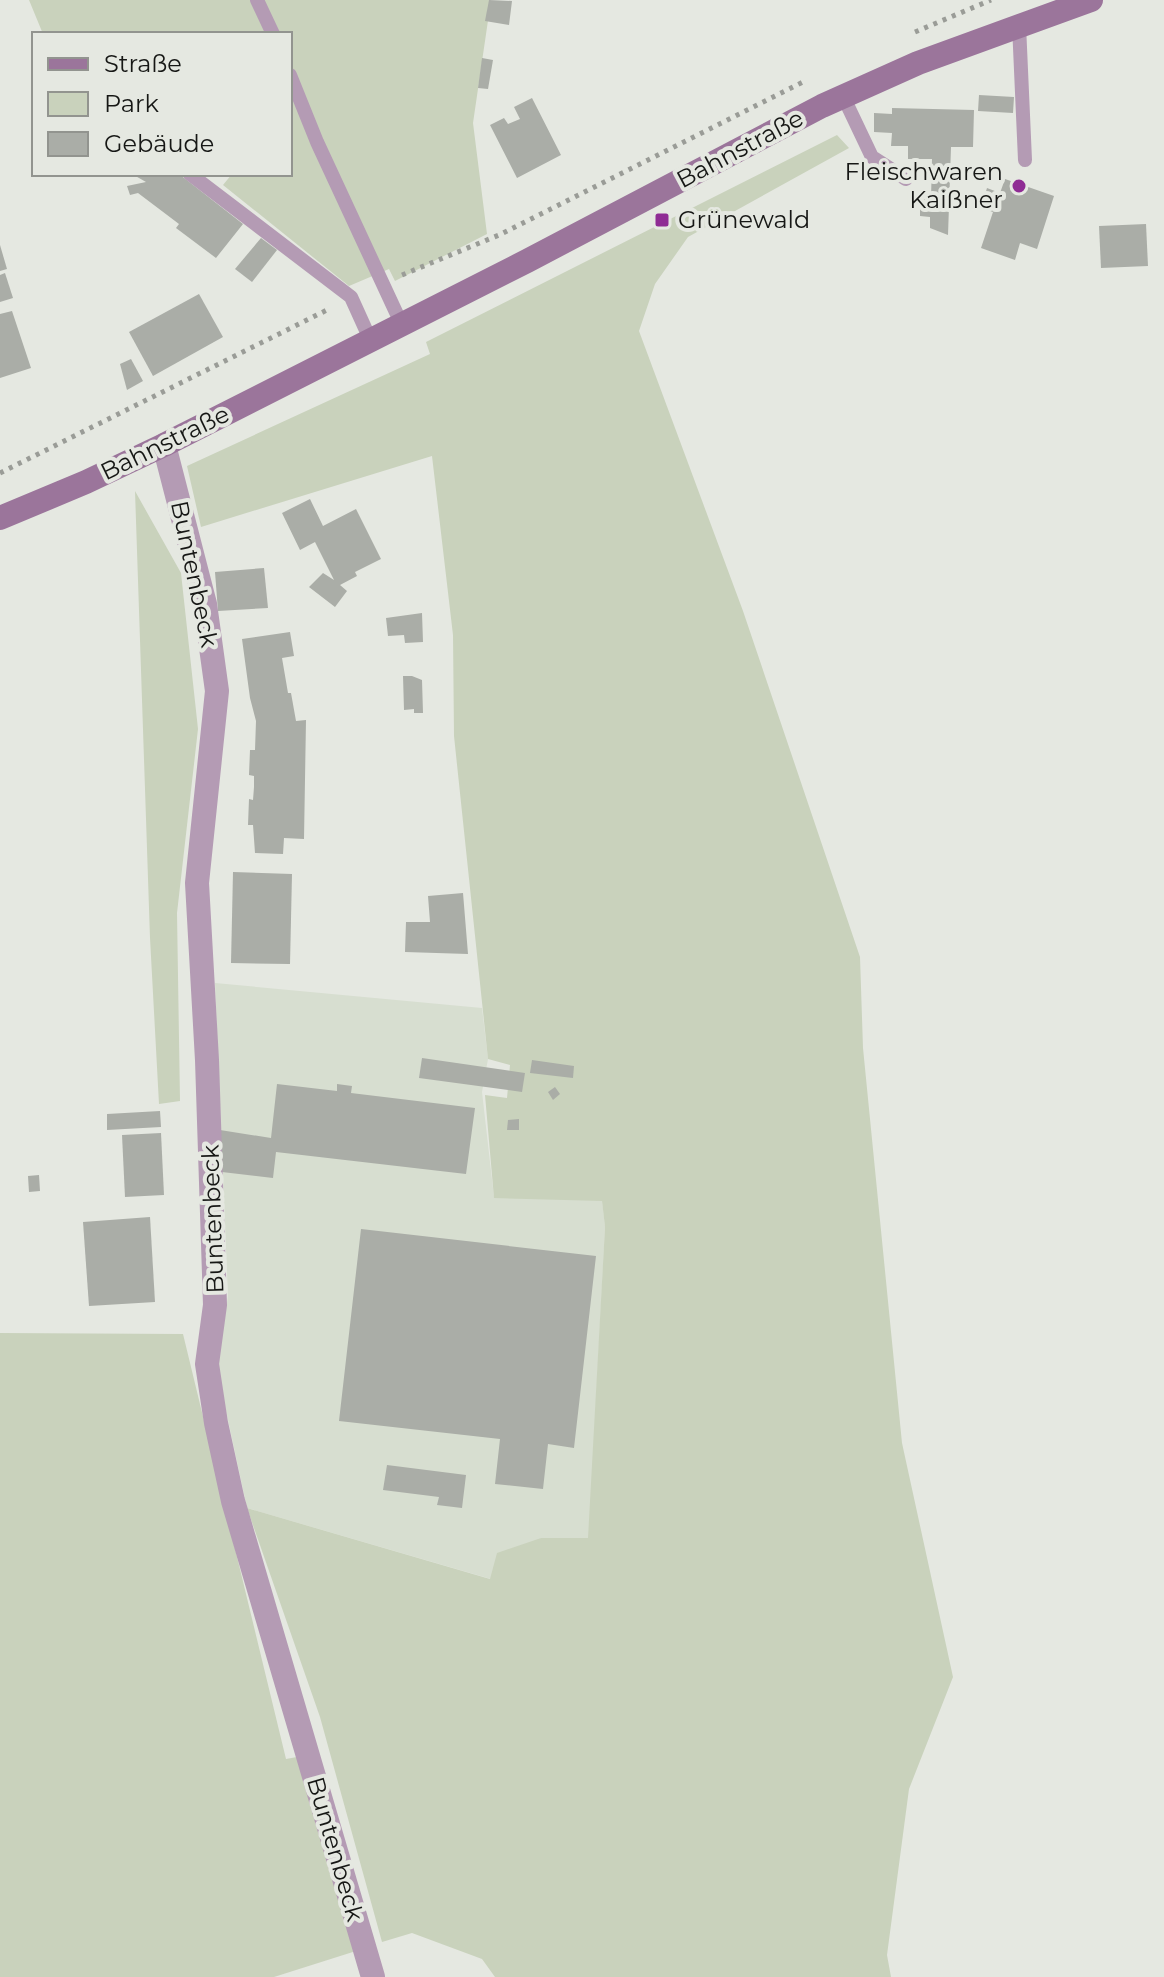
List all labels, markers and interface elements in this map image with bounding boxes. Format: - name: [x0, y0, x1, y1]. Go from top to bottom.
- legend: [32, 32, 292, 176]
- text: Straße: [104, 49, 182, 78]
- text: Park: [104, 89, 159, 118]
- street label: Bahnstraße: [671, 103, 808, 194]
- text: Gebäude: [104, 129, 214, 158]
- place label: Fleischwaren Kaißner: [845, 157, 1003, 214]
- marker: Fleischwaren Kaißner: [1010, 177, 1028, 195]
- place label: Grünewald: [678, 205, 810, 234]
- marker: Grünewald: [653, 211, 671, 229]
- street label: Bahnstraße: [96, 399, 234, 486]
- street label: Buntenbeck: [165, 498, 224, 650]
- street label: Buntenbeck: [195, 1143, 230, 1294]
- street label: Buntenbeck: [301, 1773, 370, 1925]

